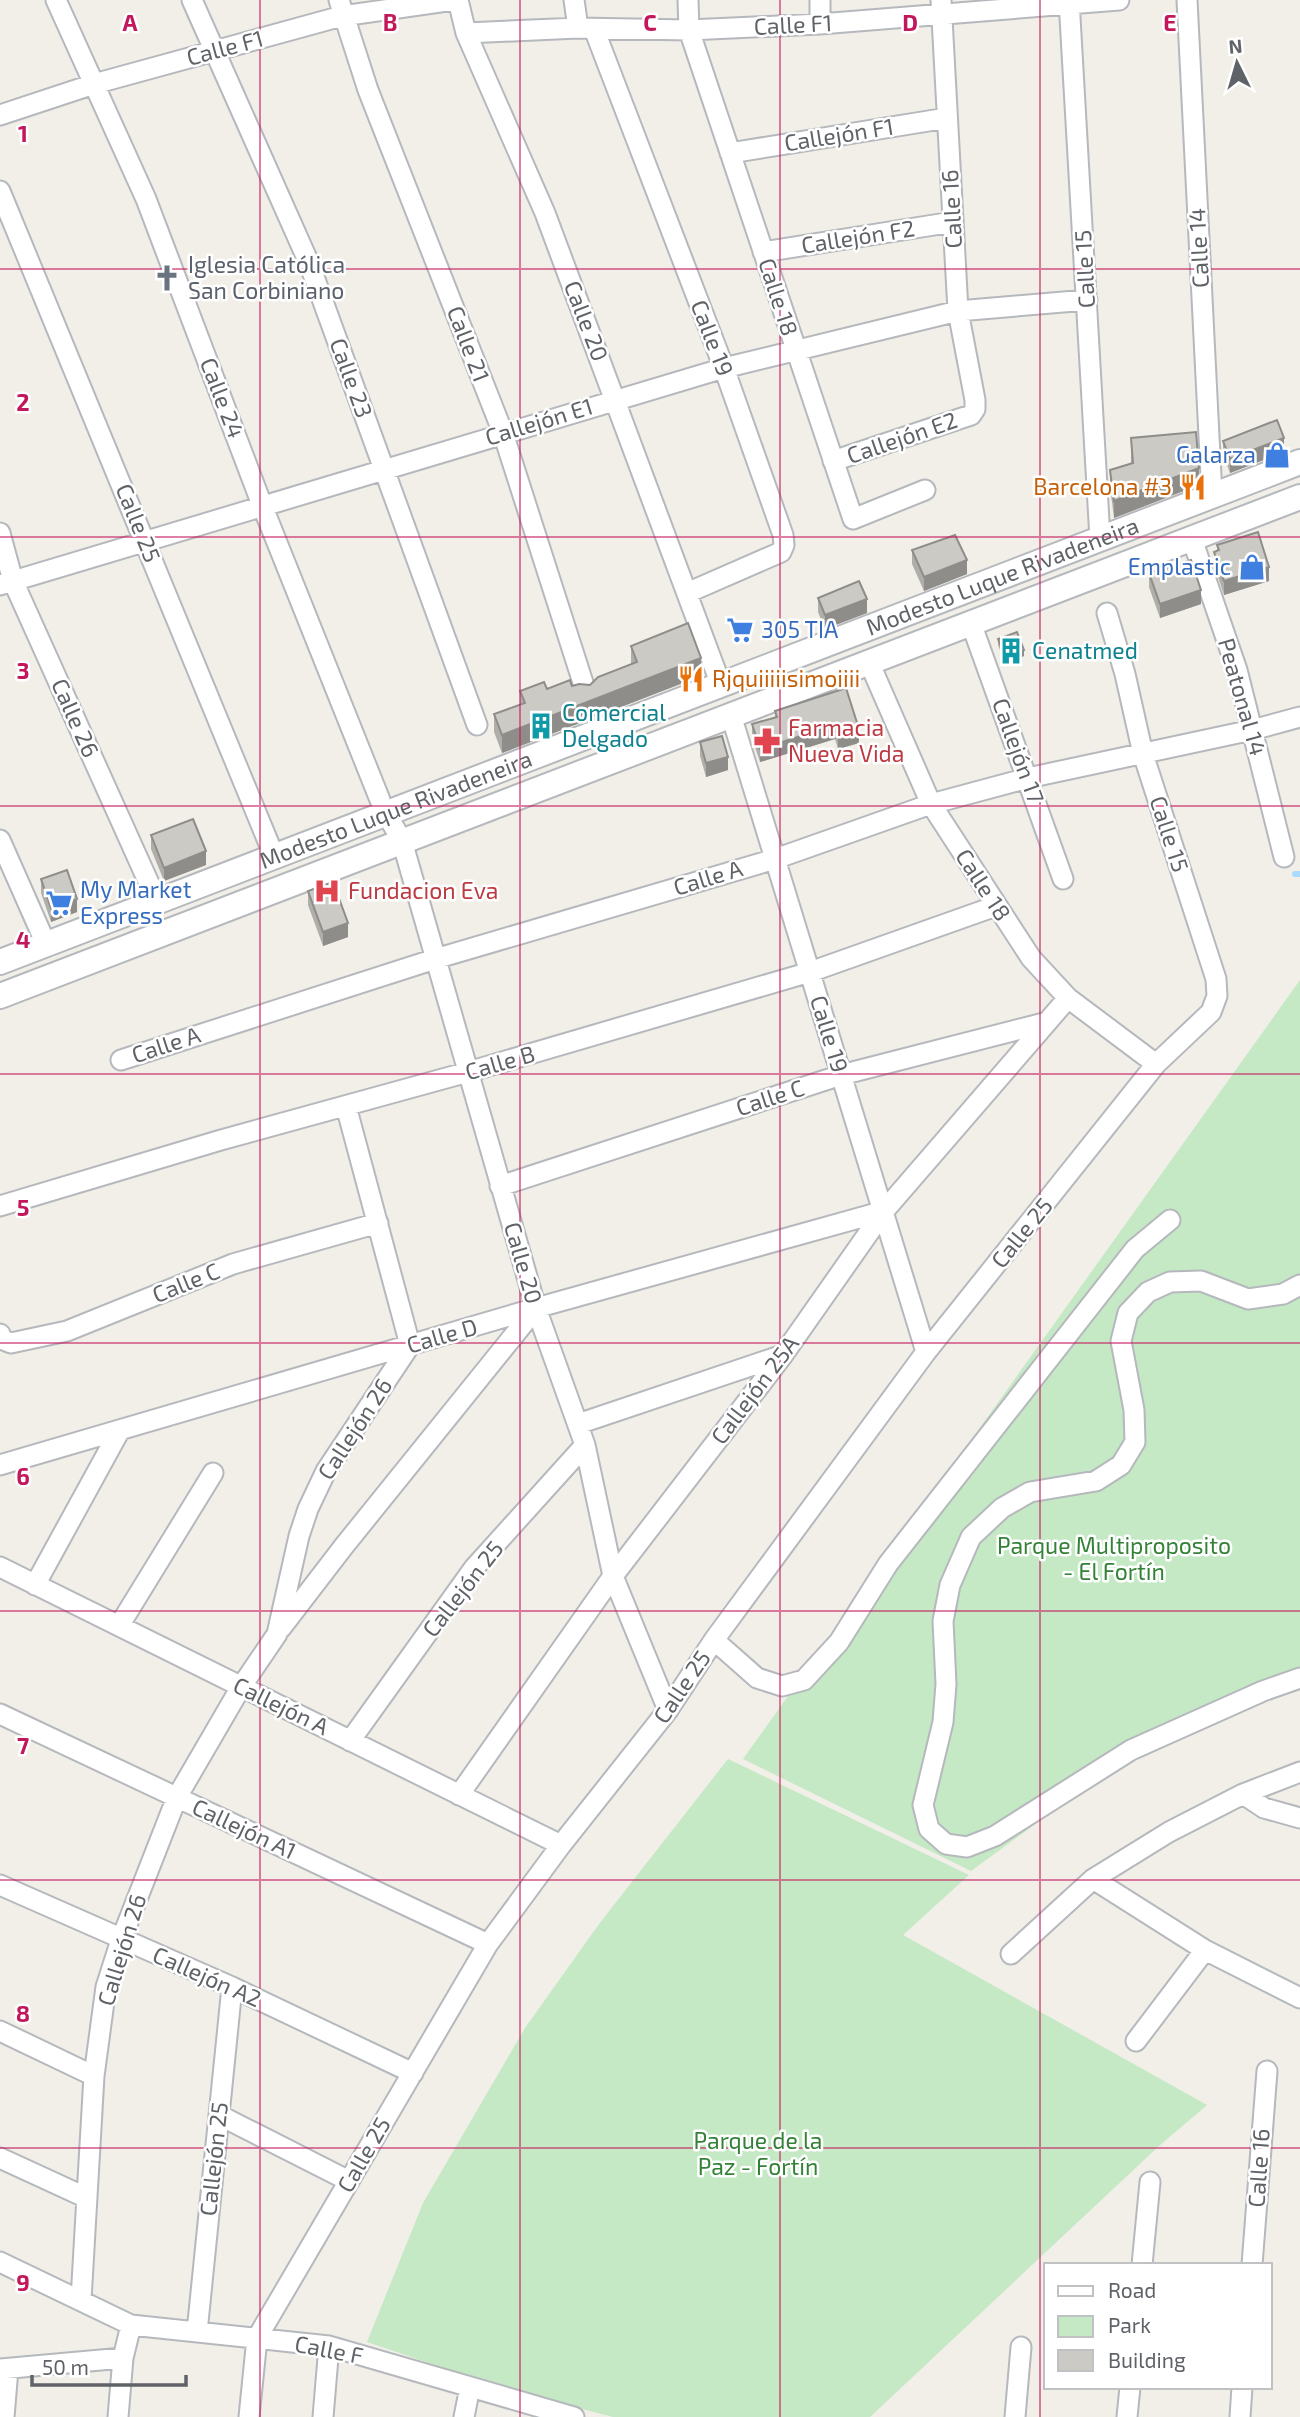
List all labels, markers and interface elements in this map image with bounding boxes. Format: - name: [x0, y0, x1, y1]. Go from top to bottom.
- text: A: [122, 8, 138, 36]
- text: B: [383, 8, 397, 36]
- text: C: [643, 8, 657, 36]
- street label: Calle F1: [753, 8, 833, 40]
- text: D: [902, 8, 918, 36]
- text: E: [1163, 8, 1177, 36]
- street label: Calle F1: [183, 23, 266, 71]
- north arrow: [1202, 28, 1272, 98]
- text: N: [1228, 34, 1243, 58]
- street label: Callejón F1: [782, 112, 896, 156]
- text: 1: [18, 119, 28, 147]
- street label: Calle 16: [935, 169, 967, 249]
- street label: Calle 14: [1182, 207, 1214, 289]
- street label: Callejón F2: [799, 213, 917, 259]
- street label: Calle 15: [1068, 229, 1100, 309]
- place label: Iglesia Católica San Corbiniano: [188, 250, 345, 304]
- street label: Calle 18: [753, 254, 805, 339]
- church icon: Iglesia Católica San Corbiniano: [152, 263, 182, 293]
- street label: Calle 20: [559, 277, 615, 365]
- street label: Calle 19: [686, 296, 740, 380]
- street label: Calle 21: [442, 302, 496, 386]
- street label: Calle 23: [325, 334, 379, 421]
- street label: Calle 24: [195, 353, 251, 442]
- text: 2: [16, 388, 30, 416]
- street label: Callejón E1: [481, 391, 596, 451]
- street label: Callejón E2: [843, 405, 961, 469]
- place label: Galarza: [1176, 440, 1256, 468]
- shop icon: Galarza: [1262, 440, 1292, 470]
- place label: Barcelona #3: [1033, 472, 1172, 500]
- restaurant icon: Barcelona #3: [1178, 472, 1208, 502]
- street label: Calle 25: [111, 479, 167, 566]
- street label: Modesto Luque Rivadeneira: [862, 510, 1142, 641]
- place label: Emplastic: [1128, 552, 1231, 580]
- shop icon: Emplastic: [1237, 552, 1267, 582]
- supermarket icon: 305 TIA: [725, 615, 755, 645]
- place label: 305 TIA: [761, 615, 839, 643]
- street label: Peatonal 14: [1213, 635, 1273, 759]
- building icon: Cenatmed: [996, 636, 1026, 666]
- place label: Cenatmed: [1032, 636, 1138, 664]
- text: 3: [16, 656, 30, 684]
- restaurant icon: Rjquiiiiisimoiiii: [676, 664, 706, 694]
- place label: Rjquiiiiisimoiiii: [712, 664, 860, 692]
- street label: Calle 26: [46, 674, 106, 761]
- street label: Callejón 17: [987, 694, 1051, 807]
- place label: Comercial Delgado: [562, 698, 666, 752]
- building icon: Comercial Delgado: [526, 711, 556, 741]
- place label: Farmacia Nueva Vida: [788, 713, 904, 767]
- pharmacy icon: Farmacia Nueva Vida: [752, 726, 782, 756]
- street label: Modesto Luque Rivadeneira: [255, 744, 536, 874]
- street label: Calle 15: [1145, 792, 1195, 875]
- street label: Calle 18: [950, 843, 1017, 926]
- street label: Calle A: [670, 853, 746, 901]
- place label: My Market Express: [80, 875, 192, 929]
- hospital icon: Fundacion Eva: [312, 876, 342, 906]
- place label: Fundacion Eva: [348, 876, 498, 904]
- supermarket icon: My Market Express: [44, 888, 74, 918]
- text: 4: [16, 925, 30, 953]
- street label: Calle 19: [805, 992, 855, 1076]
- street label: Calle A: [128, 1020, 204, 1068]
- street label: Calle B: [462, 1039, 538, 1085]
- street label: Calle C: [732, 1073, 807, 1121]
- street label: Calle 25: [984, 1192, 1058, 1273]
- text: 5: [17, 1193, 29, 1221]
- street label: Calle 20: [499, 1219, 549, 1307]
- street label: Calle C: [148, 1256, 223, 1308]
- street label: Calle D: [403, 1312, 480, 1358]
- street label: Callejón 25A: [704, 1329, 804, 1449]
- street label: Callejón 26: [311, 1373, 397, 1484]
- text: 6: [16, 1462, 30, 1490]
- park label: Parque Multiproposito - El Fortín: [997, 1531, 1231, 1585]
- street label: Callejón 25: [416, 1535, 508, 1642]
- street label: Calle 25: [647, 1645, 716, 1728]
- street label: Callejón A: [229, 1670, 334, 1741]
- text: 7: [17, 1731, 29, 1759]
- street label: Callejón A1: [188, 1792, 301, 1864]
- street label: Callejón 26: [91, 1891, 151, 2009]
- street label: Callejón A2: [149, 1940, 266, 2012]
- text: 8: [16, 1999, 30, 2027]
- street label: Callejón 25: [193, 2101, 233, 2217]
- street label: Calle 25: [330, 2112, 396, 2197]
- park label: Parque de la Paz - Fortín: [694, 2126, 822, 2180]
- street label: Calle 16: [1241, 2127, 1275, 2208]
- legend: [1044, 2263, 1272, 2389]
- text: 9: [16, 2268, 30, 2296]
- text: Road: [1108, 2277, 1156, 2302]
- text: Park: [1108, 2312, 1151, 2337]
- street label: Calle F: [293, 2329, 366, 2369]
- scale bar: [32, 2344, 186, 2388]
- text: Building: [1108, 2347, 1186, 2372]
- text: 50 m: [42, 2354, 89, 2379]

